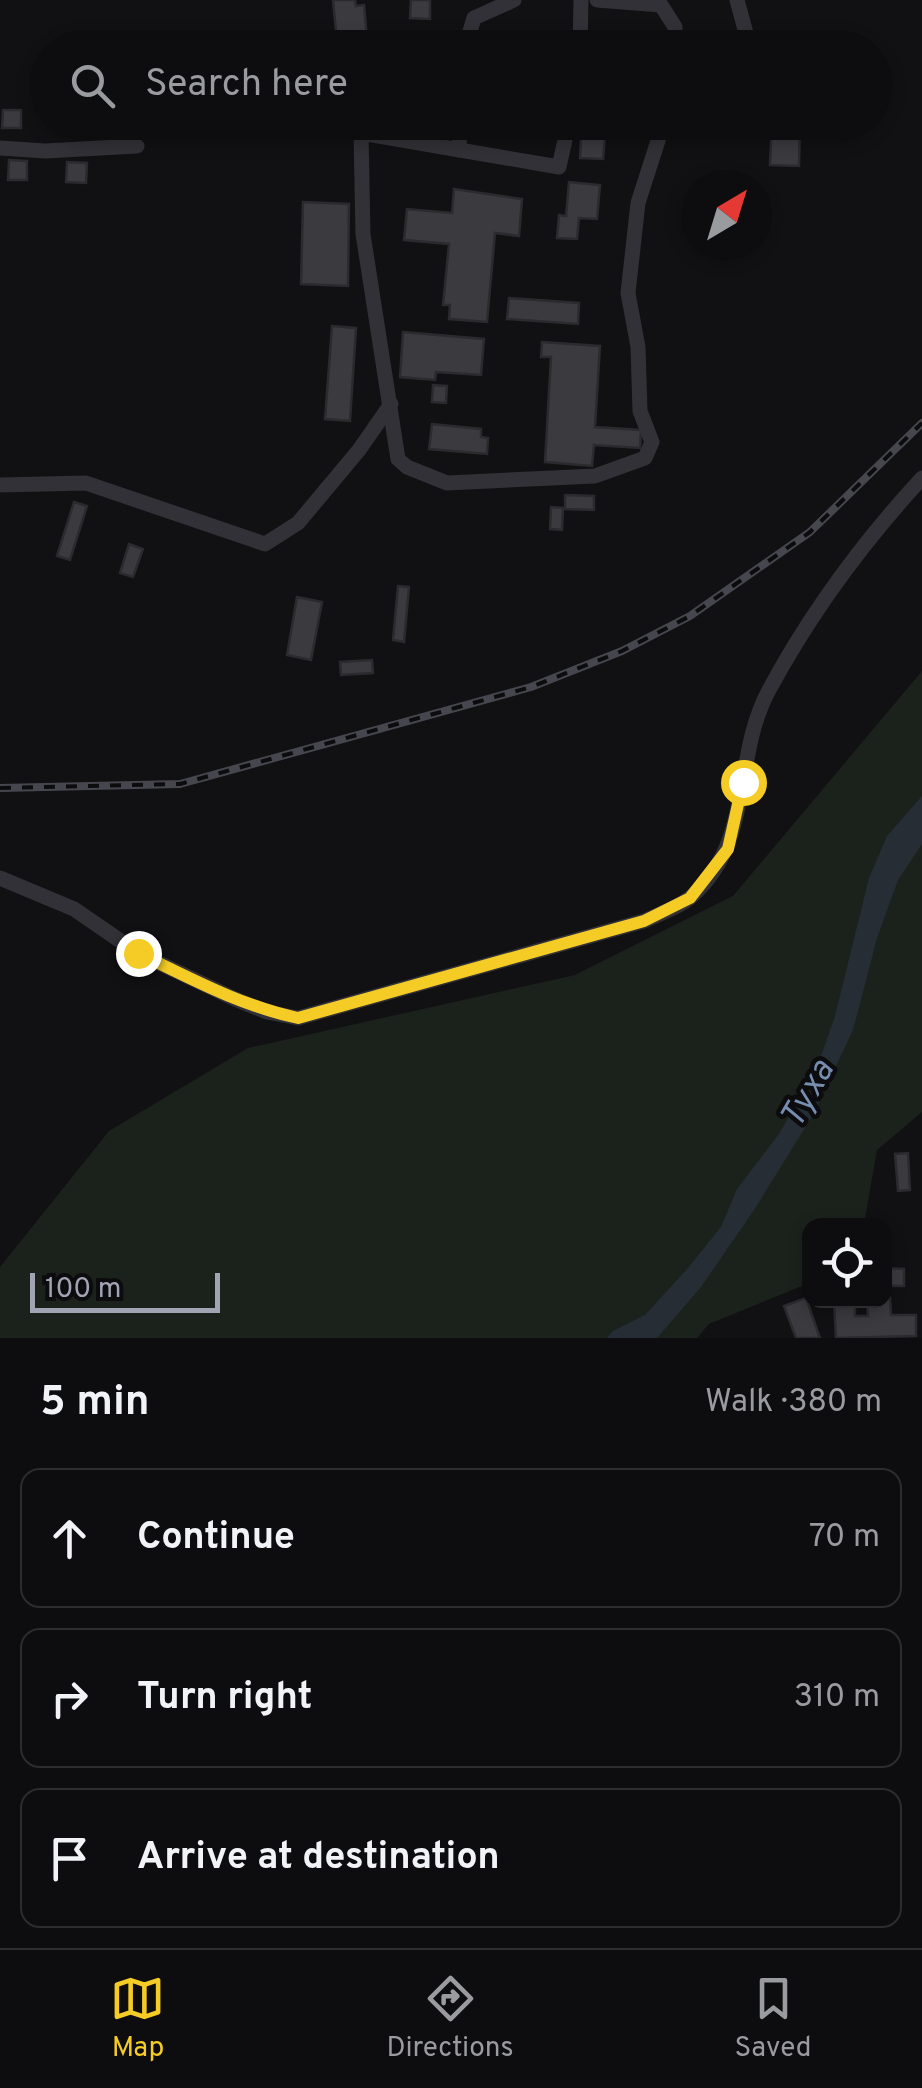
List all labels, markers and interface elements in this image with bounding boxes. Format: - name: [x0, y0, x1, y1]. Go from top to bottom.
- search box: [30, 30, 892, 140]
- icon: search: [65, 58, 120, 113]
- text: Search here: [145, 61, 348, 110]
- north arrow: [682, 170, 772, 260]
- route start: [721, 760, 767, 806]
- route end: [116, 931, 162, 977]
- water label: Туха: [772, 1052, 846, 1137]
- map controls: [802, 1218, 892, 1308]
- button: locate: [802, 1218, 892, 1308]
- scale bar: [30, 1268, 220, 1312]
- text: 100 m: [45, 1272, 121, 1308]
- text: 5 min: [40, 1377, 150, 1430]
- text: Walk · 380 m: [705, 1383, 882, 1423]
- icon: ahead: [42, 1511, 97, 1566]
- text: Continue: [137, 1514, 295, 1563]
- text: 70 m: [809, 1518, 880, 1558]
- icon: right: [42, 1671, 97, 1726]
- text: Turn right: [137, 1674, 312, 1723]
- text: 310 m: [794, 1678, 880, 1718]
- icon: arrive: [42, 1831, 97, 1886]
- text: Arrive at destination: [137, 1834, 500, 1883]
- tab: Map: [110, 1971, 165, 2067]
- tab: Directions: [386, 1971, 514, 2067]
- tab: Saved: [735, 1971, 812, 2067]

